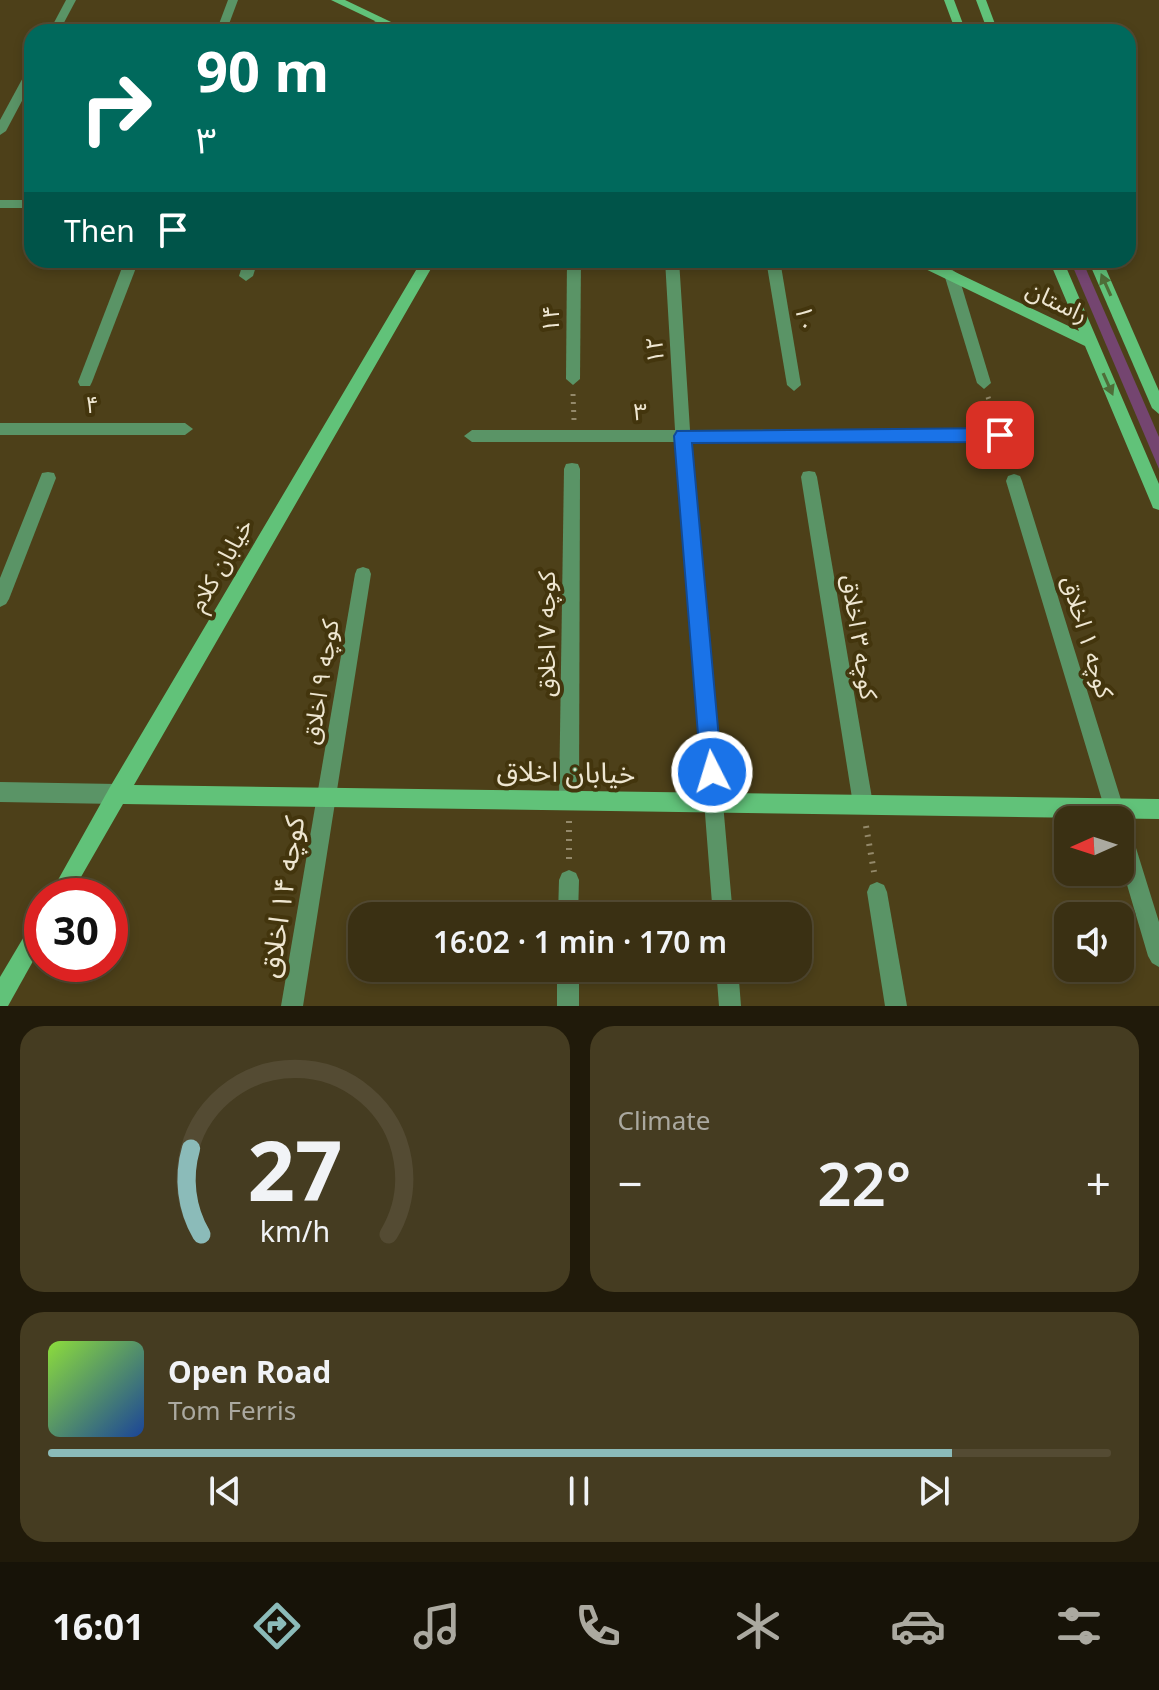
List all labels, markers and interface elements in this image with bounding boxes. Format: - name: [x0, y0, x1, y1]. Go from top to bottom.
- text: 90 m: [196, 32, 329, 108]
- icon: right: [64, 56, 168, 160]
- text: ۳: [196, 115, 217, 164]
- icon: arrive: [151, 208, 195, 252]
- text: Then: [64, 210, 135, 251]
- street label: راستان: [1021, 272, 1094, 330]
- one-way arrow: [1099, 273, 1112, 297]
- street label: ۱۰: [788, 303, 825, 335]
- street label: ۱۴: [533, 305, 566, 333]
- street label: ۱۲: [636, 335, 671, 365]
- one-way arrow: [1101, 372, 1115, 395]
- street label: ۴: [85, 387, 99, 420]
- street label: ۳: [633, 394, 647, 427]
- pin: [966, 401, 1034, 469]
- icon: arrive: [978, 413, 1022, 457]
- street label: خیابان کلام: [180, 512, 262, 618]
- street label: کوچه ۷ اخلاق: [529, 570, 562, 697]
- street label: کوچه ۱ اخلاق: [1054, 571, 1123, 703]
- street label: کوچه ۳ اخلاق: [834, 572, 887, 703]
- street label: کوچه ۹ اخلاق: [293, 616, 346, 747]
- position arrow: [670, 730, 754, 814]
- street label: خیابان اخلاق: [496, 751, 636, 791]
- north arrow: [1054, 806, 1134, 886]
- map controls: [1054, 806, 1134, 982]
- street label: کوچه ۱۴ اخلاق: [249, 813, 313, 980]
- speed limit sign: 30: [24, 878, 128, 982]
- button: sound: [1054, 902, 1134, 982]
- text: 16:02 · 1 min · 170 m: [433, 921, 727, 962]
- text: Climate: [618, 1102, 710, 1138]
- text: 27: [247, 1112, 342, 1225]
- text: 22°: [817, 1142, 911, 1224]
- text: −: [618, 1153, 643, 1213]
- text: +: [1086, 1153, 1111, 1213]
- text: km/h: [260, 1211, 330, 1250]
- text: Open Road: [168, 1351, 331, 1392]
- text: Tom Ferris: [168, 1392, 296, 1428]
- icon: previous: [203, 1469, 247, 1513]
- icon: pause: [557, 1469, 601, 1513]
- icon: next: [912, 1469, 956, 1513]
- icon: directions: [249, 1598, 305, 1654]
- icon: music: [409, 1598, 465, 1654]
- icon: phone: [570, 1598, 626, 1654]
- icon: climate: [730, 1598, 786, 1654]
- icon: car: [890, 1598, 946, 1654]
- icon: filters: [1051, 1598, 1107, 1654]
- text: 16:01: [52, 1602, 145, 1651]

